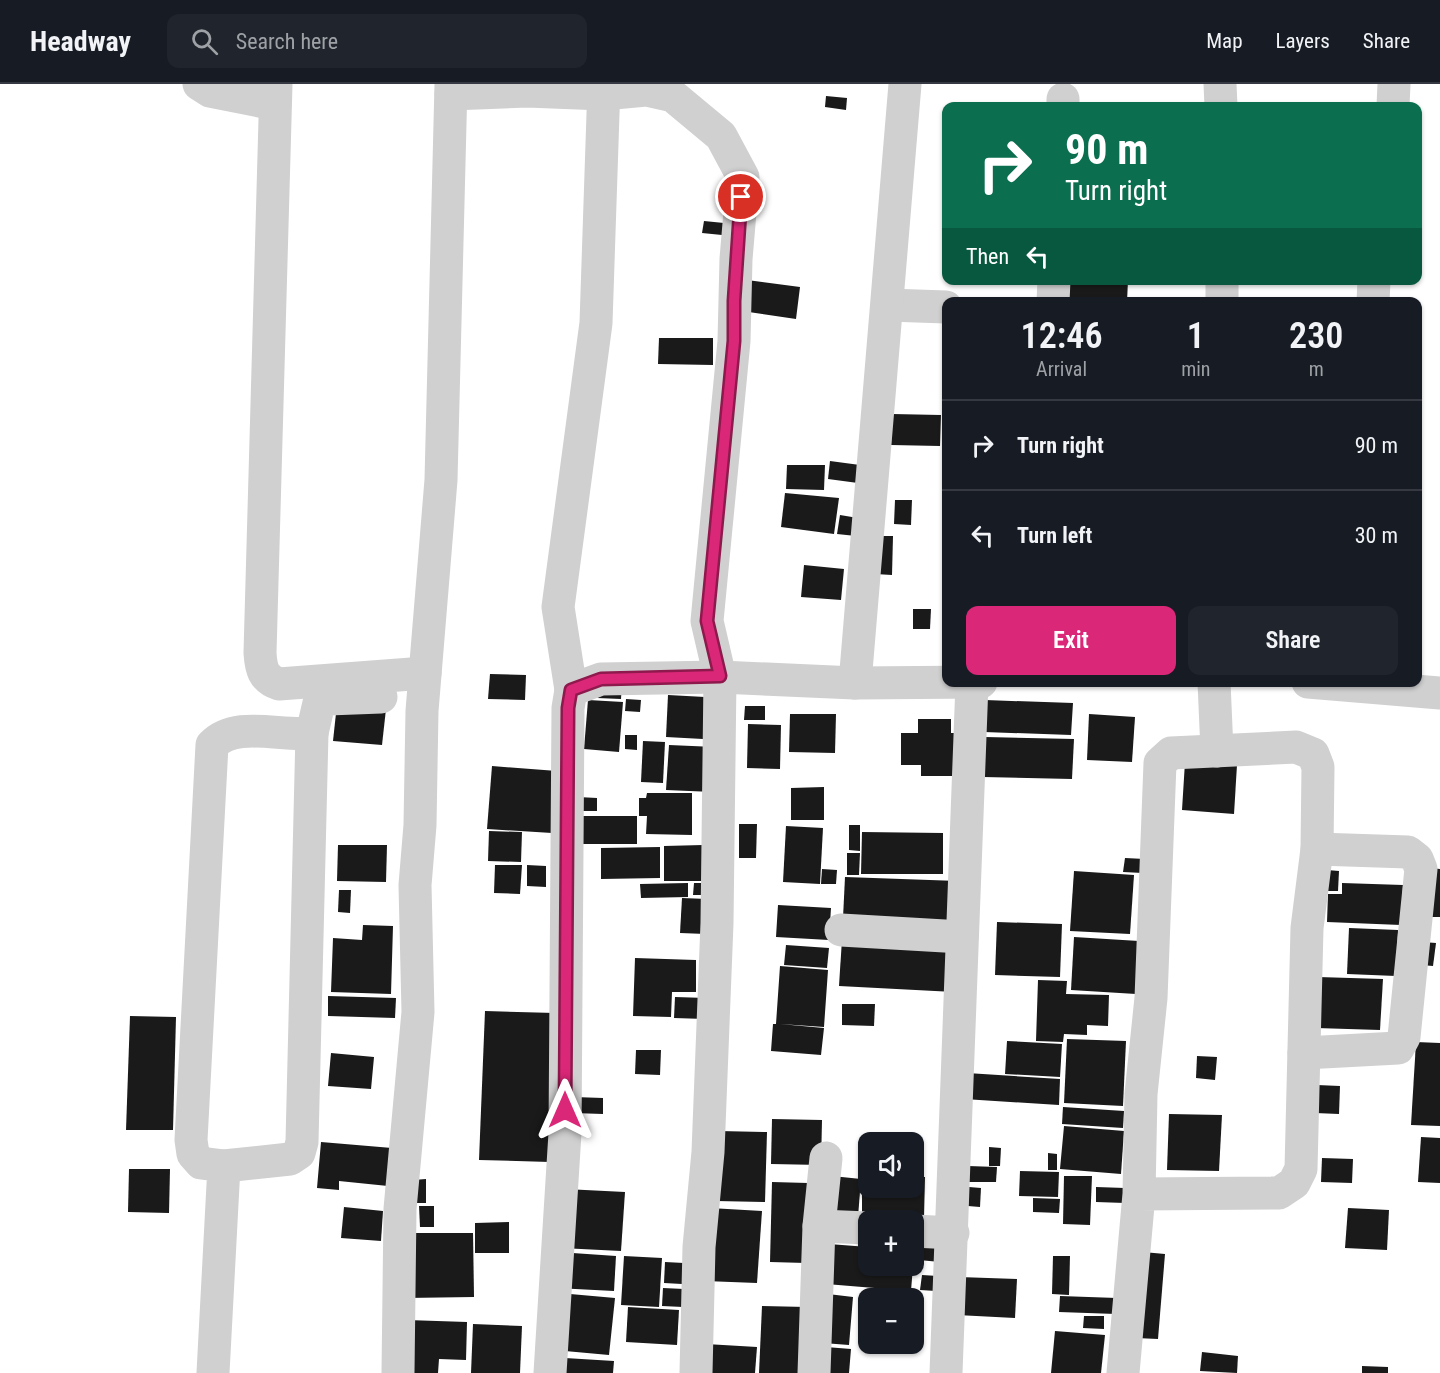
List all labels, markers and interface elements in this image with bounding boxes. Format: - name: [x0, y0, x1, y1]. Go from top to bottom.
- search box: [167, 14, 587, 68]
- text: Headway: [30, 25, 131, 58]
- icon: search: [188, 25, 221, 58]
- text: Search here: [236, 29, 338, 54]
- text: Map: [1206, 29, 1243, 53]
- text: Layers: [1276, 29, 1330, 53]
- text: Share: [1363, 29, 1410, 53]
- text: 90 m: [1065, 125, 1148, 174]
- icon: right: [966, 126, 1044, 204]
- pin: [715, 171, 766, 222]
- text: Turn right: [1065, 175, 1167, 207]
- icon: arrive: [724, 180, 757, 213]
- icon: left: [1021, 240, 1054, 273]
- text: Then: [966, 244, 1009, 269]
- text: 12:46: [1021, 315, 1103, 357]
- text: 1: [1187, 315, 1205, 357]
- text: 230: [1289, 315, 1343, 357]
- text: Arrival: [1036, 357, 1087, 381]
- text: min: [1181, 357, 1210, 381]
- text: m: [1309, 357, 1324, 381]
- icon: right: [966, 429, 999, 462]
- text: Turn right: [1017, 433, 1104, 458]
- text: 90 m: [1355, 433, 1398, 458]
- icon: left: [966, 519, 999, 552]
- text: Turn left: [1017, 523, 1092, 548]
- text: 30 m: [1355, 523, 1398, 548]
- button: Exit: [966, 606, 1176, 675]
- button: Share: [1188, 606, 1398, 675]
- position arrow: [533, 1078, 597, 1142]
- map controls: [858, 1132, 924, 1354]
- button: sound: [858, 1132, 924, 1198]
- button: +: [858, 1210, 924, 1276]
- button: −: [858, 1288, 924, 1354]

